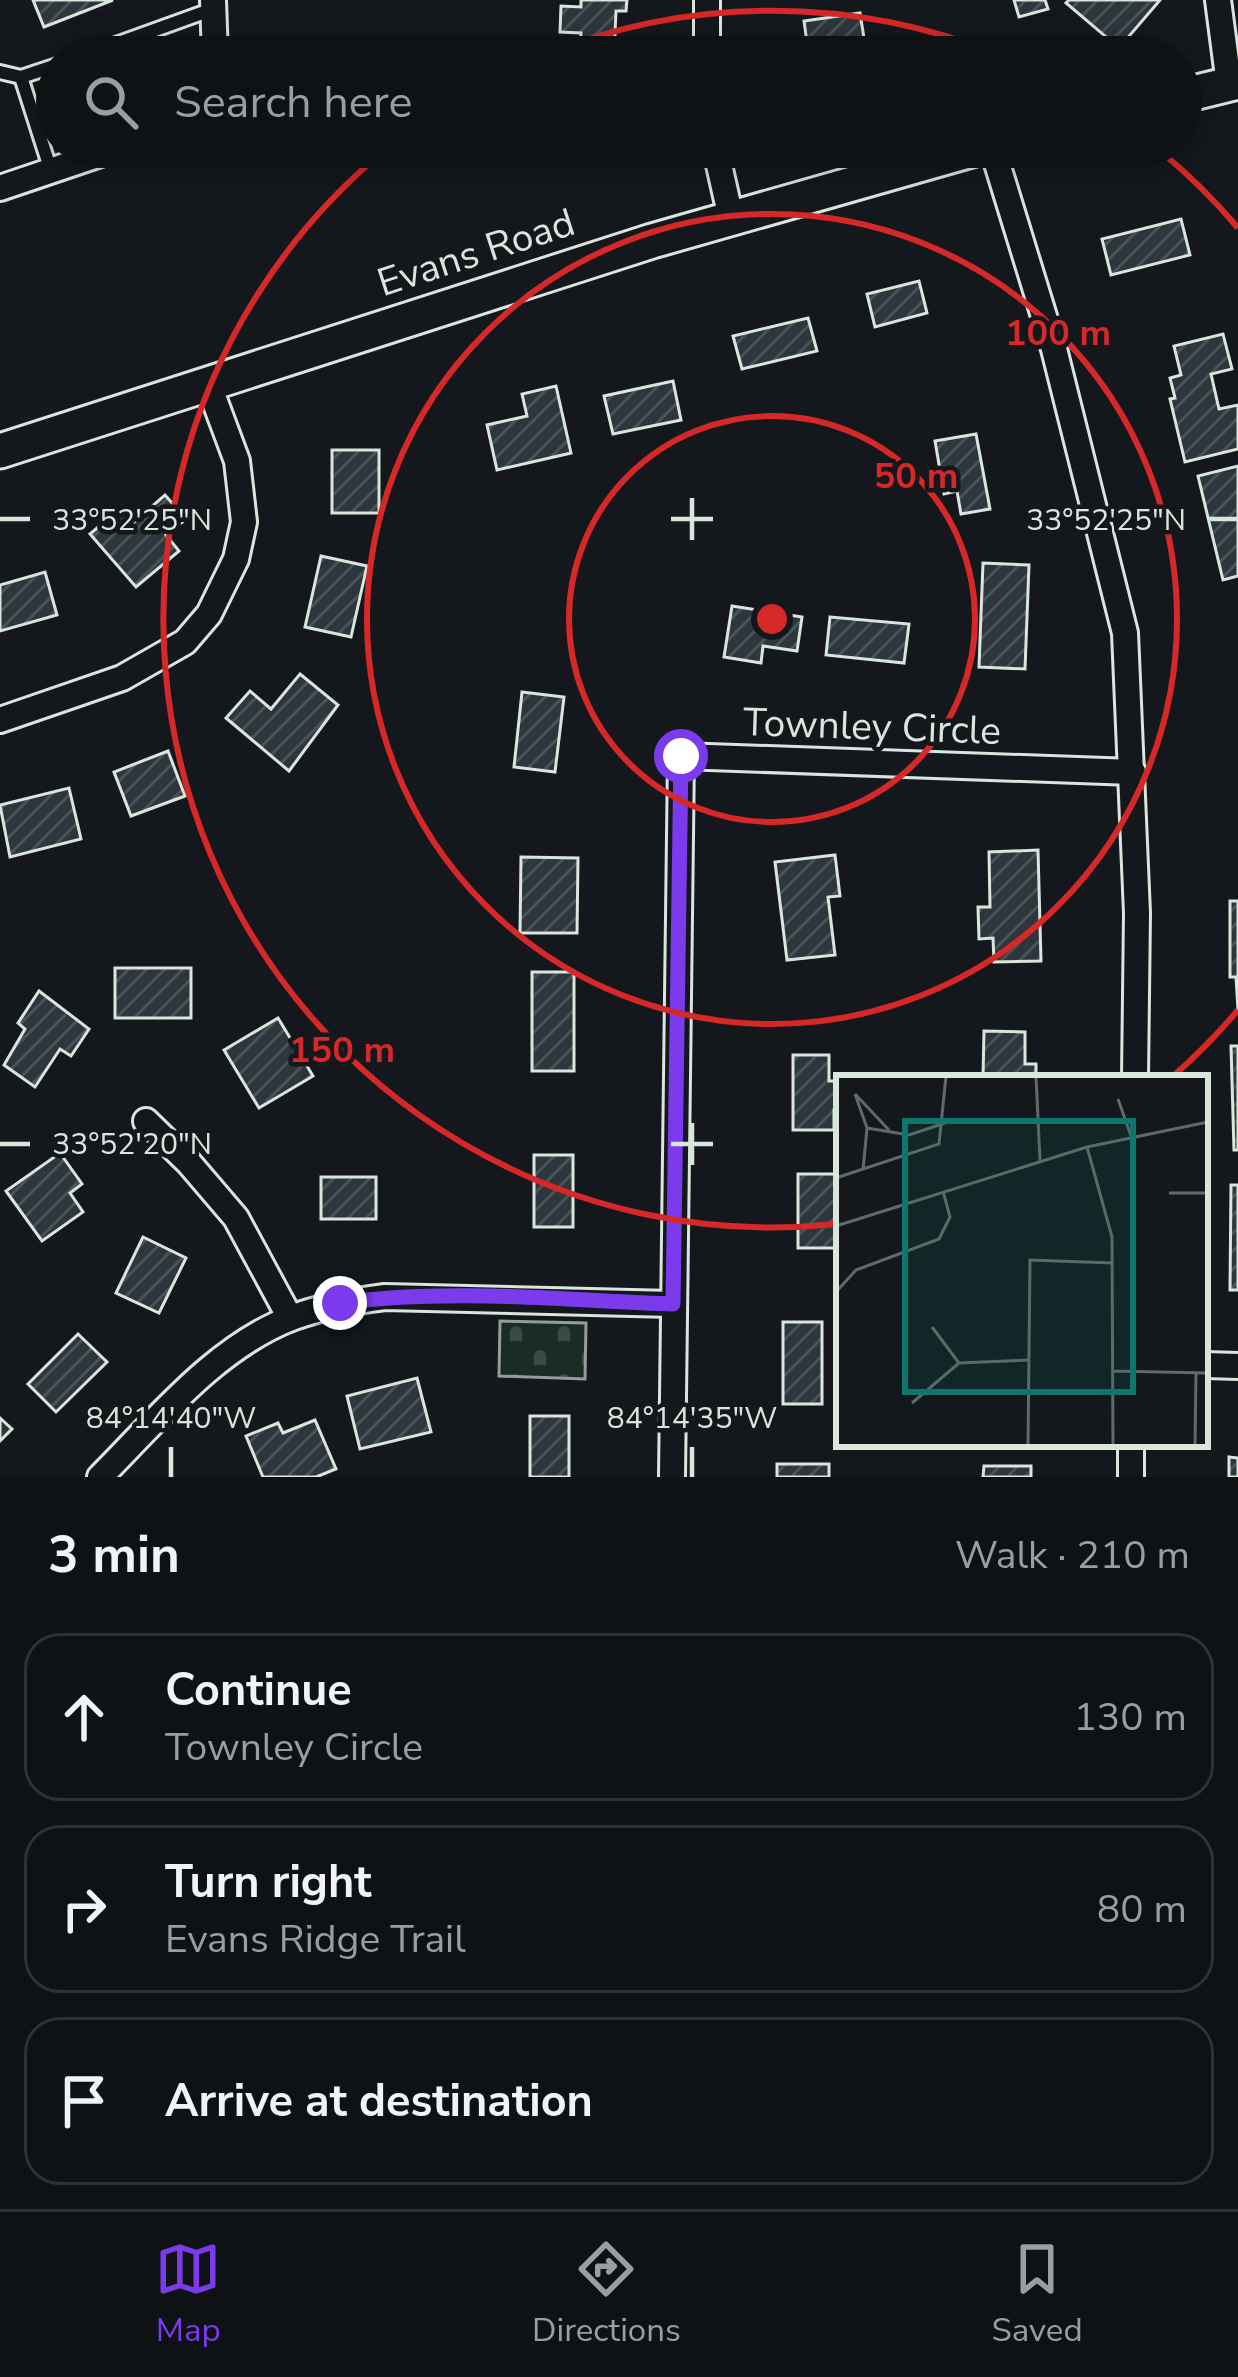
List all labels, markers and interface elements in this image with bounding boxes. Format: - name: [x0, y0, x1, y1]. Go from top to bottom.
- search box: [36, 36, 1202, 168]
- icon: search: [78, 69, 144, 135]
- text: Search here: [174, 72, 413, 133]
- street label: Evans Road: [371, 196, 581, 310]
- text: 100 m: [1005, 309, 1111, 358]
- text: 50 m: [874, 452, 958, 501]
- text: 33°52'25"N: [52, 500, 212, 541]
- text: 33°52'25"N: [1026, 500, 1186, 541]
- centre of rings: [751, 598, 793, 640]
- street label: Townley Circle: [742, 696, 1002, 758]
- route start: [654, 729, 708, 783]
- text: 150 m: [289, 1026, 395, 1075]
- inset map: [836, 1075, 1208, 1447]
- text: 33°52'20"N: [52, 1124, 212, 1165]
- route end: [313, 1276, 367, 1330]
- text: 84°14'40"W: [86, 1398, 256, 1439]
- text: 84°14'35"W: [607, 1398, 777, 1439]
- text: 3 min: [48, 1520, 180, 1590]
- text: Walk · 210 m: [955, 1529, 1190, 1582]
- text: Continue: [165, 1660, 352, 1721]
- icon: ahead: [51, 1684, 117, 1750]
- text: 130 m: [1073, 1691, 1187, 1744]
- text: Townley Circle: [165, 1721, 423, 1774]
- text: Turn right: [165, 1852, 372, 1913]
- icon: right: [51, 1876, 117, 1942]
- text: 80 m: [1097, 1883, 1187, 1936]
- text: Evans Ridge Trail: [165, 1913, 466, 1966]
- icon: arrive: [51, 2068, 117, 2134]
- text: Arrive at destination: [165, 2071, 593, 2132]
- tab: Map: [155, 2236, 221, 2353]
- tab: Directions: [532, 2236, 681, 2353]
- tab: Saved: [991, 2236, 1083, 2353]

